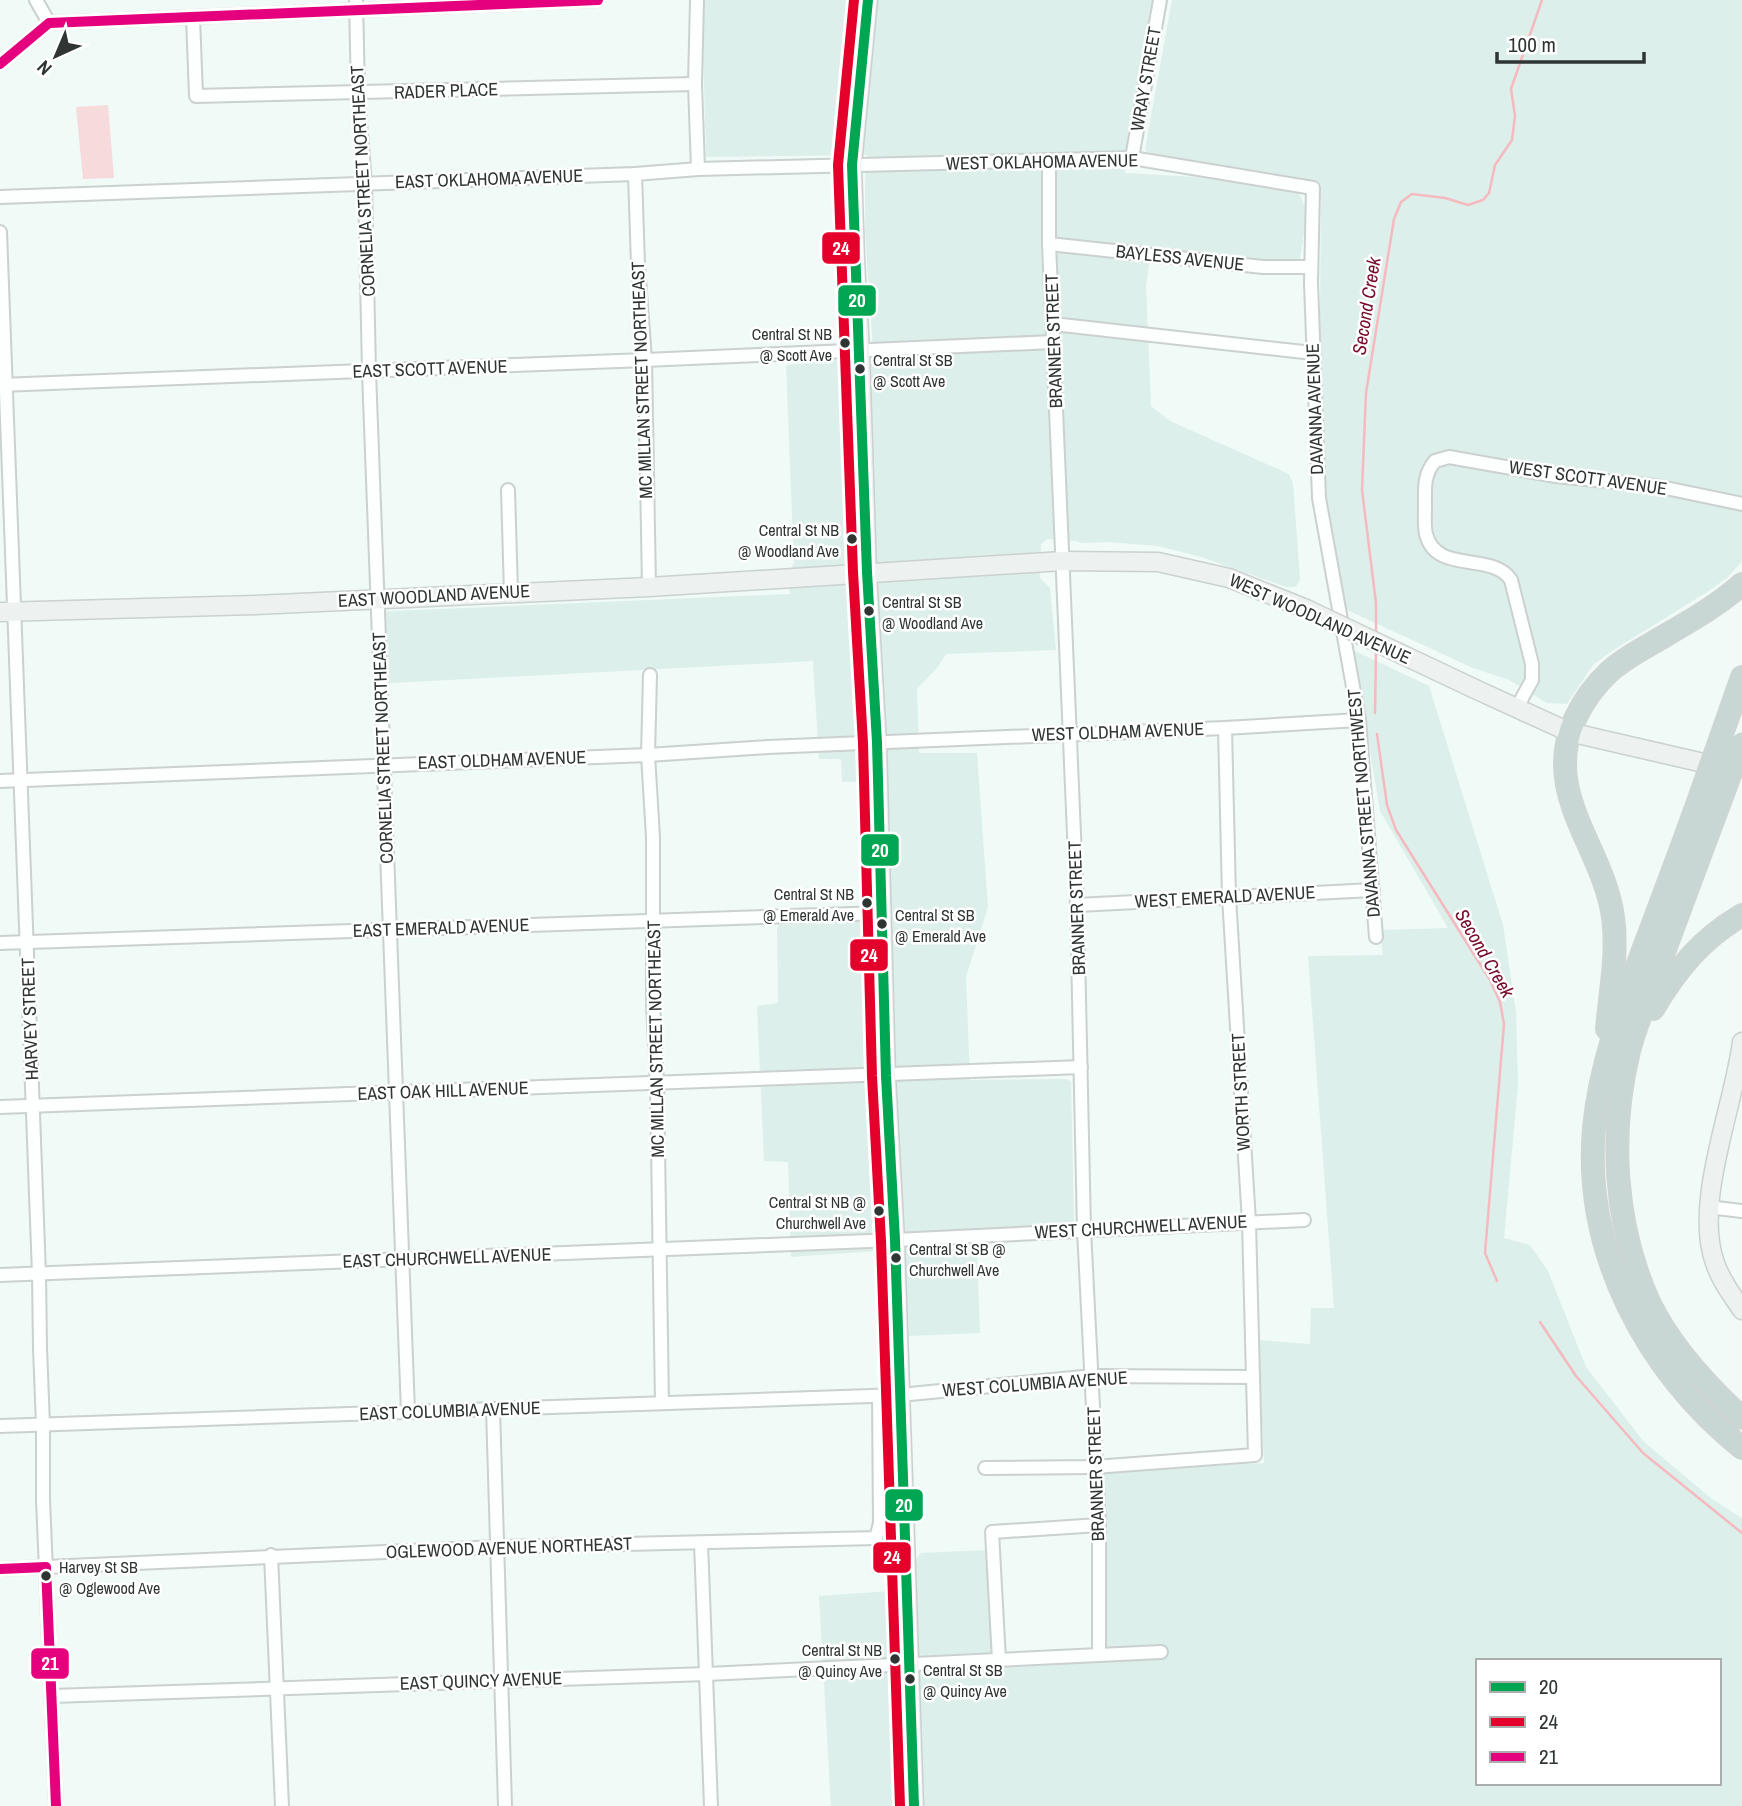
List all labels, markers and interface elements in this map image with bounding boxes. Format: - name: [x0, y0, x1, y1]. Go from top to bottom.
- north arrow: [21, 21, 91, 91]
- scale bar: [1497, 21, 1644, 65]
- street label: WRAY STREET: [1124, 25, 1167, 133]
- text: 100 m: [1508, 30, 1556, 59]
- text: N: [31, 55, 57, 81]
- street label: CORNELIA STREET NORTHEAST: [344, 65, 381, 297]
- street label: RADER PLACE: [393, 76, 498, 105]
- street label: WEST OKLAHOMA AVENUE: [946, 147, 1138, 176]
- street label: EAST OKLAHOMA AVENUE: [395, 163, 583, 194]
- line badge: 24: [821, 231, 861, 265]
- text: 24: [832, 235, 850, 261]
- street label: BAYLESS AVENUE: [1115, 238, 1246, 277]
- water label: Second Creek: [1345, 254, 1387, 357]
- street label: MC MILLAN STREET NORTHEAST: [625, 261, 658, 499]
- street label: BRANNER STREET: [1039, 273, 1068, 409]
- line badge: 20: [837, 284, 877, 317]
- text: 20: [848, 287, 866, 313]
- place label: Central St NB @ Scott Ave: [752, 323, 832, 366]
- marker: Central St NB @ Scott Ave: [838, 336, 852, 350]
- street label: DAVANNA AVENUE: [1300, 343, 1329, 475]
- place label: Central St SB @ Scott Ave: [873, 349, 953, 392]
- street label: EAST SCOTT AVENUE: [352, 353, 508, 384]
- marker: Central St SB @ Scott Ave: [853, 362, 867, 376]
- street label: WEST SCOTT AVENUE: [1508, 454, 1669, 501]
- place label: Central St NB @ Woodland Ave: [738, 519, 839, 562]
- marker: Central St NB @ Woodland Ave: [845, 532, 859, 546]
- street label: WEST WOODLAND AVENUE: [1225, 567, 1415, 670]
- street label: EAST WOODLAND AVENUE: [337, 578, 531, 613]
- place label: Central St SB @ Woodland Ave: [882, 591, 983, 634]
- marker: Central St SB @ Woodland Ave: [862, 604, 876, 618]
- street label: CORNELIA STREET NORTHEAST: [366, 632, 399, 864]
- street label: DAVANNA STREET NORTHWEST: [1341, 688, 1386, 918]
- street label: WEST OLDHAM AVENUE: [1031, 716, 1205, 747]
- street label: EAST OLDHAM AVENUE: [417, 744, 587, 775]
- line badge: 20: [860, 833, 900, 867]
- text: 20: [871, 837, 889, 863]
- street label: BRANNER STREET: [1062, 840, 1091, 976]
- street label: WEST EMERALD AVENUE: [1134, 879, 1316, 914]
- place label: Central St NB @ Emerald Ave: [763, 883, 854, 926]
- marker: Central St NB @ Emerald Ave: [860, 896, 874, 910]
- place label: Central St SB @ Emerald Ave: [895, 904, 986, 947]
- water label: Second Creek: [1449, 904, 1522, 1003]
- street label: EAST EMERALD AVENUE: [352, 912, 530, 943]
- marker: Central St SB @ Emerald Ave: [875, 917, 889, 931]
- street label: MC MILLAN STREET NORTHEAST: [641, 920, 670, 1158]
- line badge: 24: [849, 938, 889, 972]
- text: 24: [860, 942, 878, 968]
- street label: HARVEY STREET: [15, 957, 44, 1081]
- street label: WORTH STREET: [1225, 1033, 1256, 1152]
- street label: EAST OAK HILL AVENUE: [357, 1075, 529, 1106]
- place label: Central St NB @ Churchwell Ave: [769, 1191, 866, 1234]
- marker: Central St NB @ Churchwell Ave: [872, 1204, 886, 1218]
- street label: WEST CHURCHWELL AVENUE: [1034, 1208, 1248, 1245]
- place label: Central St SB @ Churchwell Ave: [909, 1238, 1005, 1281]
- street label: EAST CHURCHWELL AVENUE: [342, 1241, 552, 1274]
- marker: Central St SB @ Churchwell Ave: [889, 1251, 903, 1265]
- street label: WEST COLUMBIA AVENUE: [941, 1365, 1128, 1402]
- street label: EAST COLUMBIA AVENUE: [359, 1395, 541, 1426]
- street label: BRANNER STREET: [1081, 1406, 1110, 1542]
- line badge: 20: [884, 1488, 924, 1522]
- text: 20: [895, 1492, 913, 1518]
- street label: OGLEWOOD AVENUE NORTHEAST: [385, 1531, 633, 1564]
- line badge: 24: [872, 1541, 912, 1574]
- text: 24: [883, 1544, 901, 1570]
- place label: Harvey St SB @ Oglewood Ave: [59, 1556, 160, 1599]
- marker: Harvey St SB @ Oglewood Ave: [39, 1569, 53, 1583]
- place label: Central St NB @ Quincy Ave: [798, 1639, 882, 1682]
- line badge: 21: [30, 1647, 70, 1680]
- text: 21: [41, 1650, 59, 1676]
- marker: Central St NB @ Quincy Ave: [888, 1652, 902, 1666]
- place label: Central St SB @ Quincy Ave: [923, 1659, 1007, 1702]
- legend: [1476, 1659, 1721, 1785]
- street label: EAST QUINCY AVENUE: [399, 1665, 563, 1696]
- marker: Central St SB @ Quincy Ave: [903, 1672, 917, 1686]
- text: 20: [1539, 1672, 1558, 1701]
- text: 24: [1539, 1707, 1559, 1736]
- text: 21: [1539, 1742, 1559, 1771]

